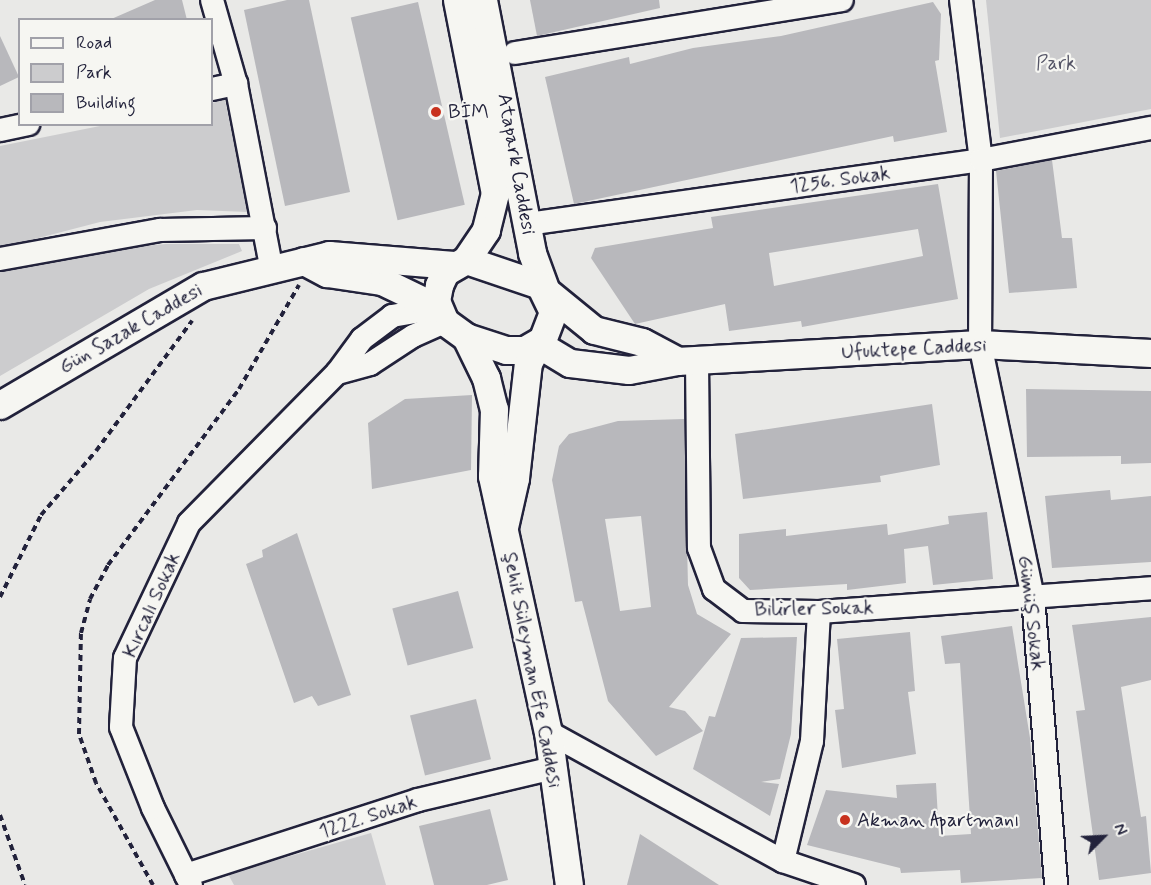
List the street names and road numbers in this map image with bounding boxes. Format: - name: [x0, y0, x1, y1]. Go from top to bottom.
- street label: Atapark Caddesi: [491, 90, 541, 238]
- street label: 1256. Sokak: [788, 161, 892, 199]
- street label: Gün Sazak Caddesi: [54, 278, 208, 380]
- street label: Ufuktepe Caddesi: [839, 333, 989, 365]
- street label: Kırcalı Sokak: [118, 548, 186, 662]
- street label: Şehit Süleyman Efe Caddesi: [497, 548, 567, 792]
- street label: Gümüş Sokak: [1012, 554, 1050, 672]
- street label: Bilirler Sokak: [755, 596, 873, 622]
- street label: 1222. Sokak: [316, 790, 420, 844]

